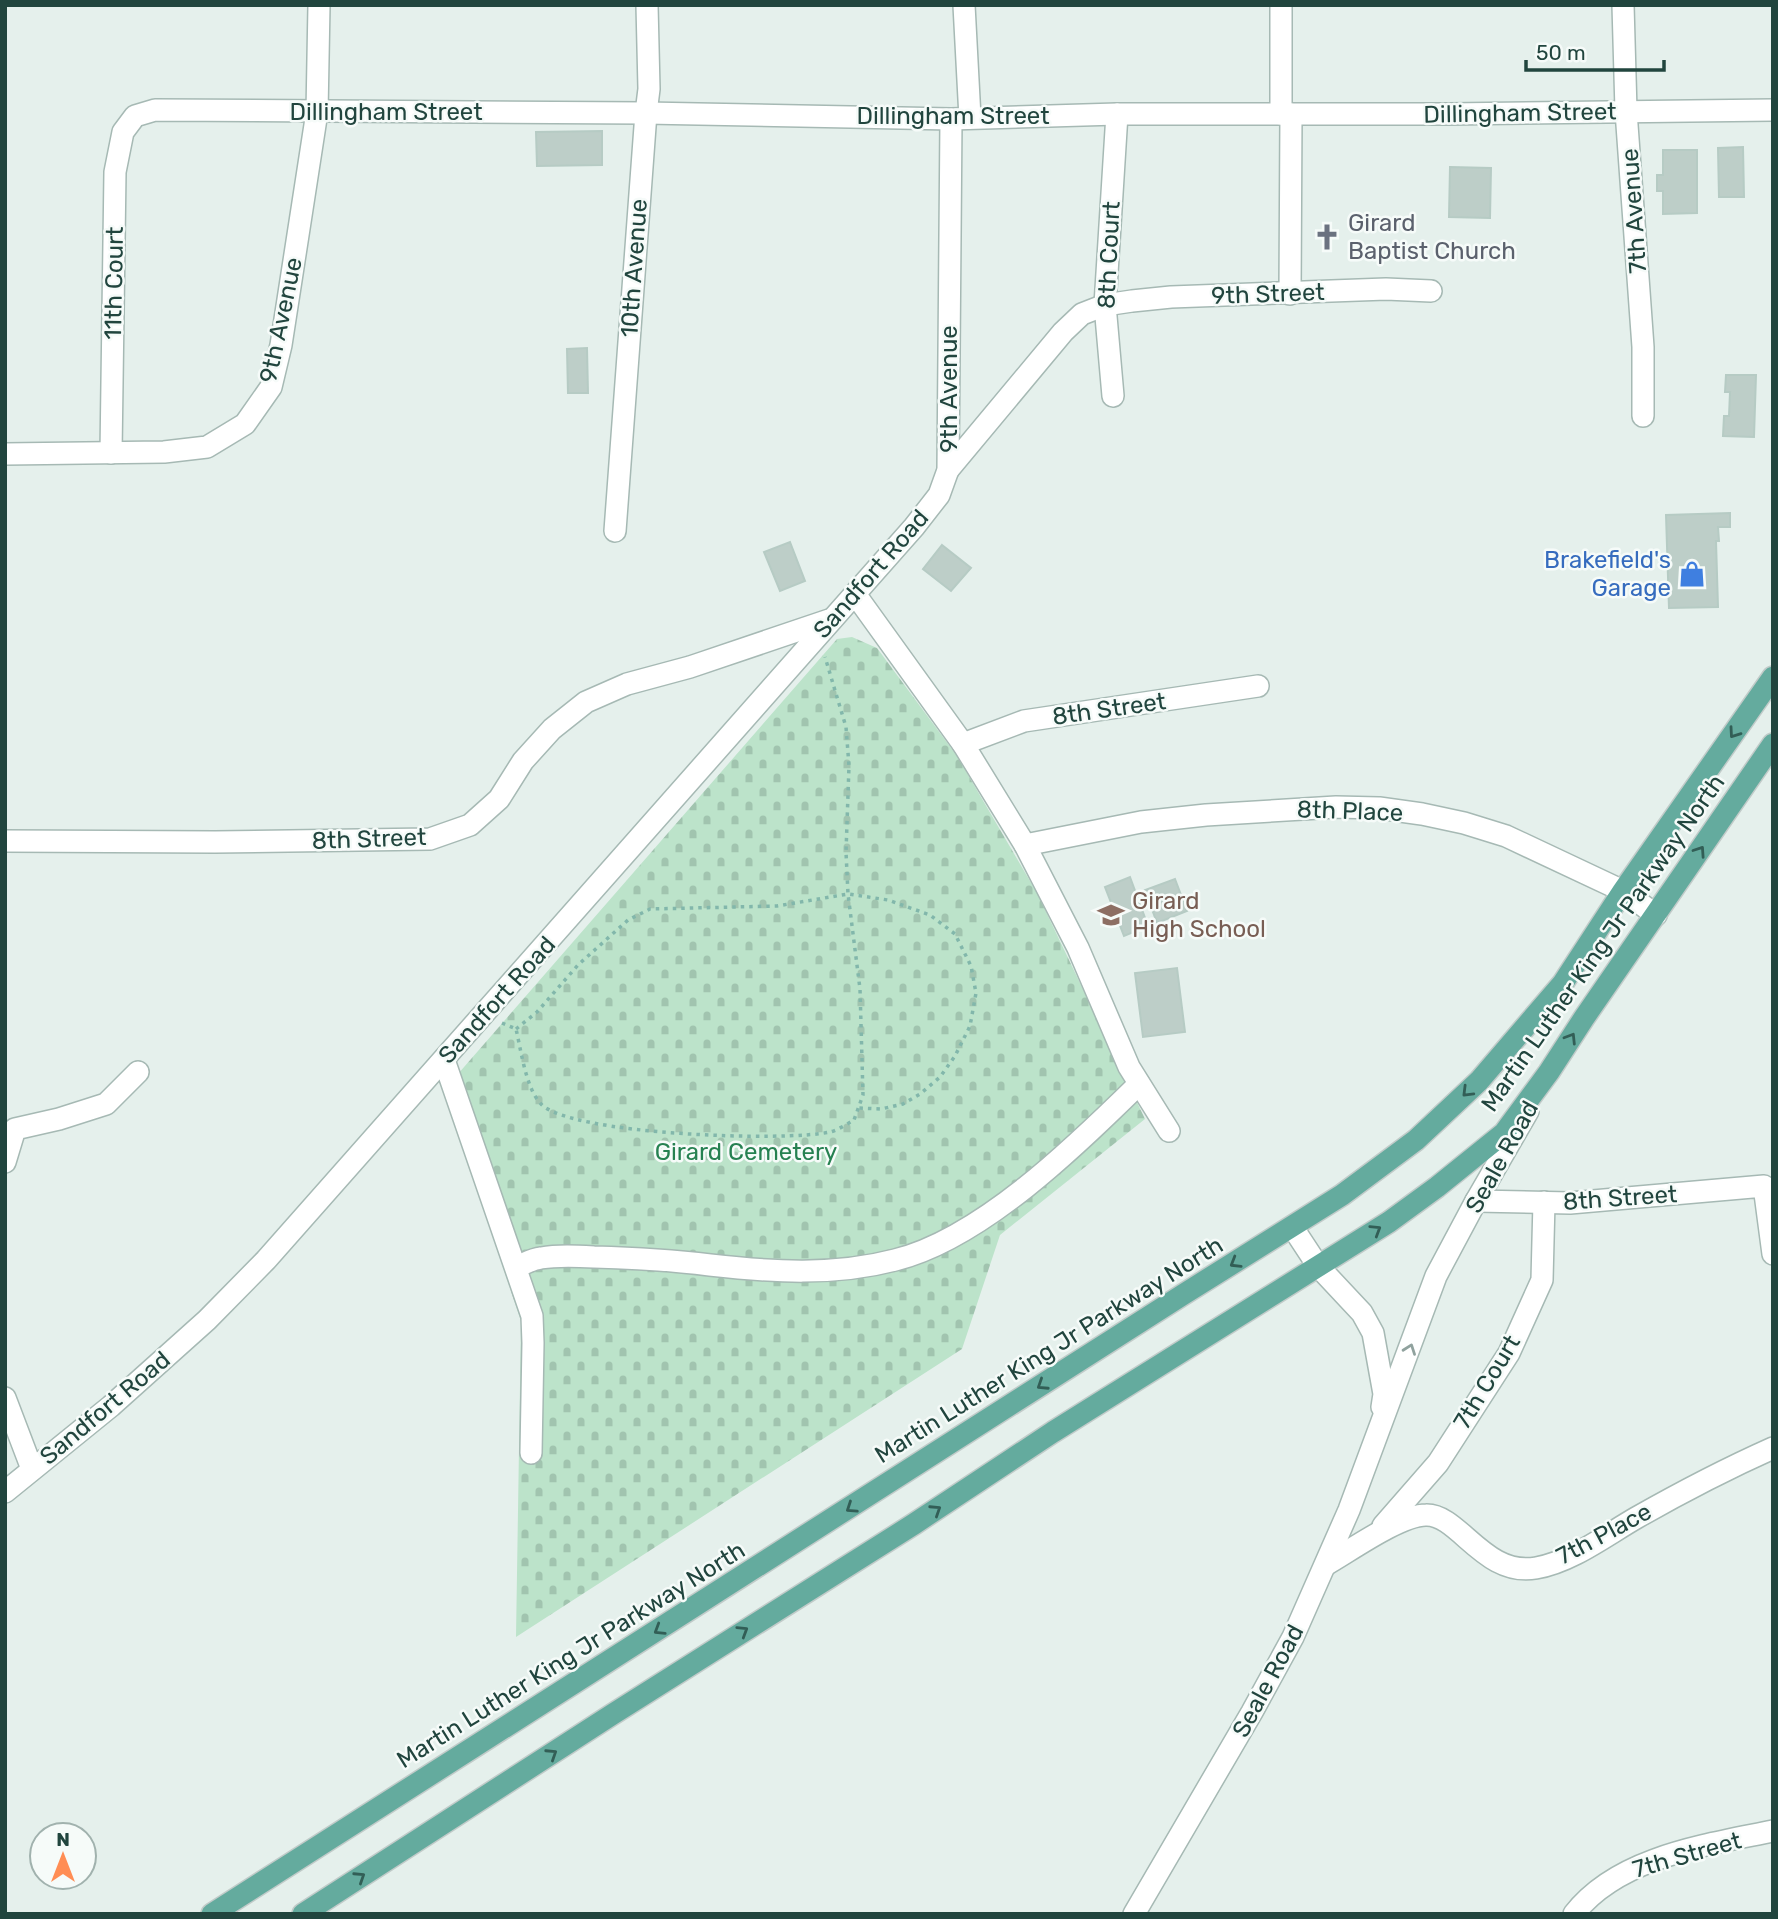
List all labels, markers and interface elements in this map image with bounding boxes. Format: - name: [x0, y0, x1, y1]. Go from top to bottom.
- scale bar: [1526, 28, 1664, 72]
- text: 50 m: [1536, 40, 1586, 65]
- street label: Dillingham Street: [1423, 97, 1617, 129]
- street label: Dillingham Street: [289, 98, 483, 126]
- street label: Dillingham Street: [856, 102, 1050, 130]
- street label: 7th Avenue: [1616, 147, 1652, 275]
- street label: 10th Avenue: [615, 198, 653, 338]
- street label: 8th Court: [1092, 200, 1126, 310]
- place label: Girard Baptist Church: [1348, 209, 1516, 265]
- church icon: Girard Baptist Church: [1312, 222, 1342, 252]
- street label: 11th Court: [99, 226, 129, 340]
- street label: 9th Avenue: [254, 255, 308, 385]
- street label: 9th Street: [1211, 278, 1325, 310]
- street label: 9th Avenue: [935, 325, 963, 453]
- street label: Sandfort Road: [808, 504, 934, 644]
- place label: Brakefield's Garage: [1544, 546, 1671, 602]
- shop icon: Brakefield's Garage: [1677, 559, 1707, 589]
- street label: 8th Street: [1050, 687, 1168, 731]
- one-way arrow: [1730, 725, 1742, 738]
- street label: Martin Luther King Jr Parkway North: [1475, 769, 1731, 1117]
- street label: 8th Place: [1296, 795, 1404, 827]
- street label: 8th Street: [311, 823, 427, 855]
- one-way arrow: [1692, 845, 1705, 858]
- place label: Girard High School: [1132, 887, 1266, 943]
- school or university icon: Girard High School: [1096, 900, 1126, 930]
- street label: Sandfort Road: [433, 931, 561, 1069]
- one-way arrow: [1562, 1033, 1575, 1046]
- one-way arrow: [1463, 1084, 1476, 1097]
- street label: Seale Road: [1460, 1096, 1544, 1218]
- park label: Girard Cemetery: [655, 1138, 837, 1166]
- street label: 8th Street: [1562, 1180, 1678, 1216]
- one-way arrow: [1369, 1225, 1382, 1238]
- street label: Martin Luther King Jr Parkway North: [870, 1231, 1228, 1469]
- one-way arrow: [1229, 1255, 1242, 1268]
- street label: 7th Court: [1448, 1330, 1526, 1434]
- one-way arrow: [1402, 1344, 1416, 1356]
- street label: Sandfort Road: [34, 1346, 176, 1470]
- one-way arrow: [1037, 1376, 1050, 1389]
- street label: 7th Place: [1552, 1497, 1656, 1571]
- one-way arrow: [846, 1499, 859, 1512]
- one-way arrow: [928, 1505, 941, 1518]
- street label: Martin Luther King Jr Parkway North: [392, 1536, 750, 1774]
- street label: Seale Road: [1227, 1620, 1309, 1742]
- one-way arrow: [654, 1621, 667, 1634]
- one-way arrow: [736, 1627, 749, 1640]
- one-way arrow: [544, 1749, 557, 1762]
- north arrow: [28, 1821, 98, 1891]
- street label: 7th Street: [1630, 1826, 1744, 1884]
- text: N: [56, 1828, 70, 1851]
- one-way arrow: [353, 1872, 366, 1885]

